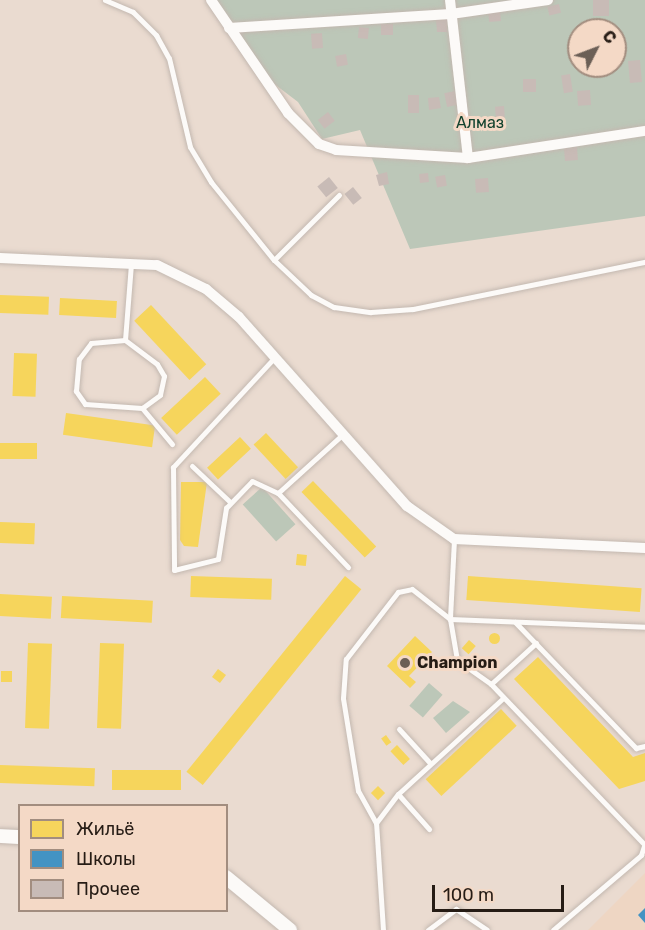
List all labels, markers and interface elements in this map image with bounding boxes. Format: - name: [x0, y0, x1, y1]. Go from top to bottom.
- north arrow: [567, 18, 627, 78]
- text: С: [598, 26, 620, 47]
- park label: Алмаз: [456, 113, 504, 133]
- place label: Champion: [417, 653, 497, 673]
- marker: Champion: [398, 656, 412, 670]
- legend: [18, 804, 228, 912]
- text: Жильё: [76, 818, 134, 840]
- text: Школы: [76, 848, 136, 870]
- scale bar: [435, 873, 567, 911]
- text: Прочее: [76, 878, 140, 900]
- text: 100 m: [443, 884, 494, 906]

